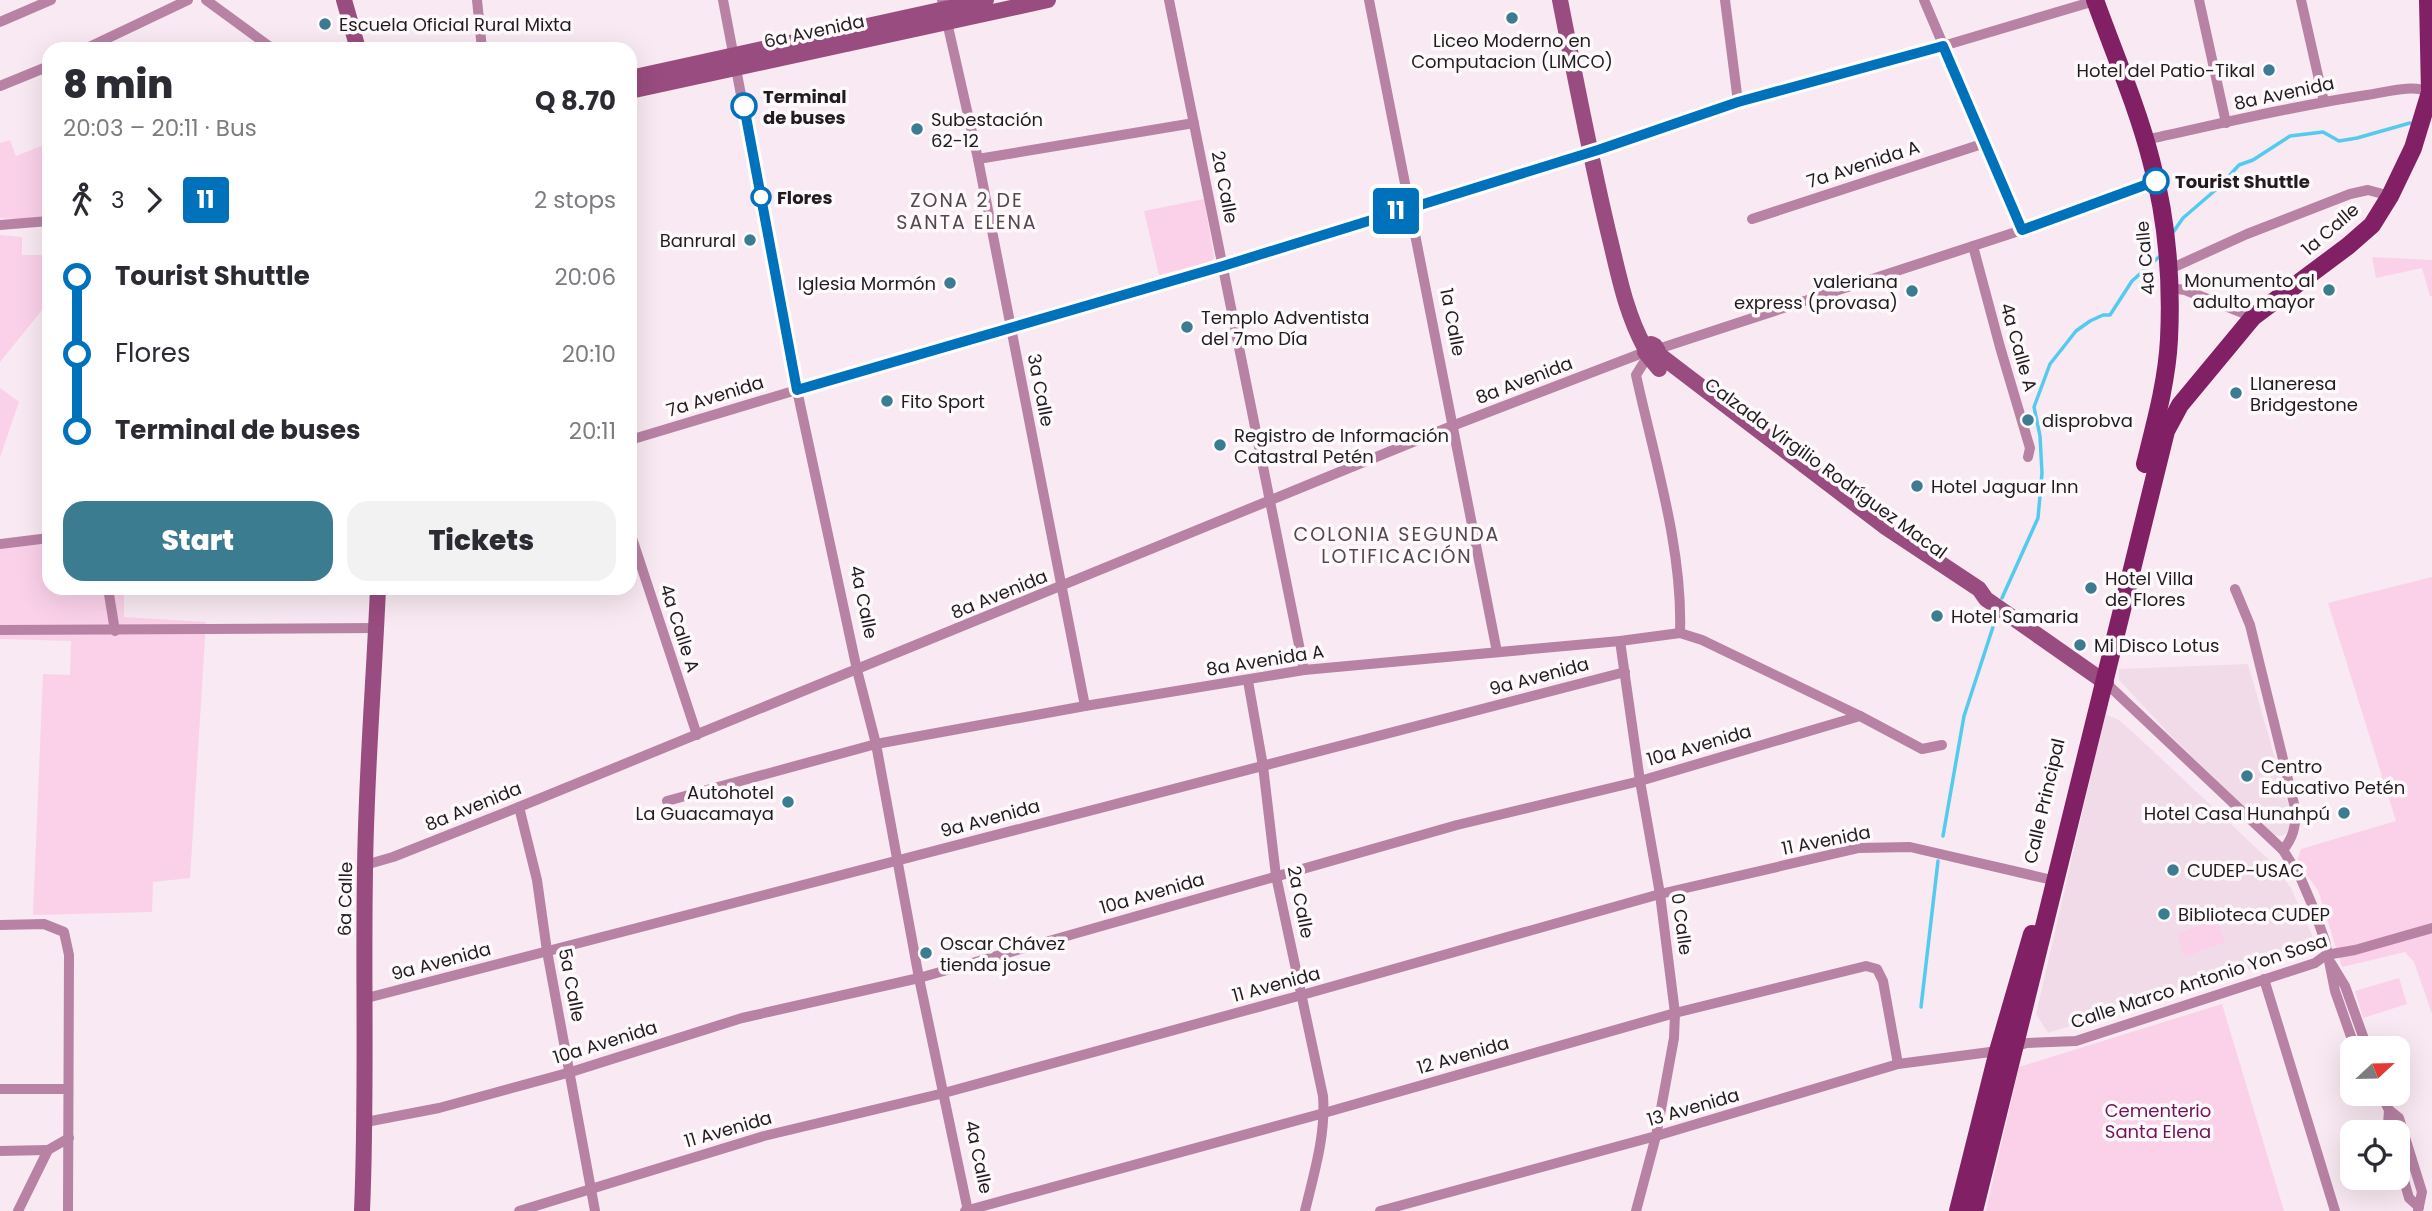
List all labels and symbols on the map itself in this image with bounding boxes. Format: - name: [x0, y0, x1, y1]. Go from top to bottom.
- street label: 6a Avenida: [761, 8, 867, 54]
- marker: Liceo Moderno en Computacion (LIMCO): [1504, 10, 1520, 26]
- place label: Escuela Oficial Rural Mixta: [339, 12, 572, 37]
- marker: Escuela Oficial Rural Mixta: [317, 16, 333, 32]
- place label: Liceo Moderno en Computacion (LIMCO): [1411, 28, 1613, 74]
- place label: Hotel del Patio-Tikal: [2076, 58, 2255, 83]
- marker: Hotel del Patio-Tikal: [2261, 62, 2277, 78]
- street label: 8a Avenida: [2232, 70, 2336, 116]
- place label: Terminal de buses: [763, 84, 846, 130]
- marker: Terminal de buses: [731, 93, 757, 119]
- place label: Subestación 62-12: [931, 107, 1043, 153]
- marker: Subestación 62-12: [909, 121, 925, 137]
- street label: 7a Avenida A: [1803, 134, 1923, 194]
- street label: 2a Calle: [1206, 149, 1244, 225]
- marker: Tourist Shuttle: [2143, 168, 2169, 194]
- place label: Tourist Shuttle: [2175, 169, 2310, 194]
- place label: Flores: [777, 185, 832, 210]
- marker: Flores: [751, 187, 771, 207]
- district label: ZONA 2 DE SANTA ELENA: [896, 187, 1038, 236]
- line badge: 11: [1364, 188, 1428, 234]
- street label: 1a Calle: [2296, 197, 2364, 261]
- street label: 4a Calle: [2129, 220, 2161, 296]
- place label: Banrural: [660, 228, 736, 253]
- marker: Banrural: [742, 232, 758, 248]
- place label: Monumento al adulto mayor: [2184, 268, 2315, 314]
- place label: valeriana express (provasa): [1734, 269, 1898, 315]
- place label: Iglesia Mormón: [798, 271, 936, 296]
- marker: Iglesia Mormón: [942, 275, 958, 291]
- marker: Monumento al adulto mayor: [2321, 282, 2337, 298]
- marker: valeriana express (provasa): [1904, 283, 1920, 299]
- street label: 1a Calle: [1434, 286, 1472, 358]
- street label: 4a Calle A: [1994, 300, 2044, 394]
- place label: Templo Adventista del 7mo Día: [1201, 305, 1370, 351]
- marker: Templo Adventista del 7mo Día: [1179, 319, 1195, 335]
- street label: 8a Avenida: [1472, 350, 1576, 410]
- street label: 3a Calle: [1022, 351, 1060, 429]
- street label: 7a Avenida: [663, 369, 767, 423]
- place label: Llaneresa Bridgestone: [2250, 371, 2358, 417]
- street label: Calzada Virgilio Rodríguez Macal: [1700, 372, 1952, 564]
- marker: Llaneresa Bridgestone: [2228, 385, 2244, 401]
- place label: Fito Sport: [901, 389, 985, 414]
- marker: Fito Sport: [879, 393, 895, 409]
- place label: disprobva: [2042, 408, 2133, 433]
- marker: disprobva: [2020, 412, 2036, 428]
- place label: Registro de Información Catastral Petén: [1234, 423, 1449, 469]
- marker: Registro de Información Catastral Petén: [1212, 437, 1228, 453]
- place label: Hotel Jaguar Inn: [1931, 474, 2078, 499]
- marker: Hotel Jaguar Inn: [1909, 478, 1925, 494]
- district label: COLONIA SEGUNDA LOTIFICACIÓN: [1294, 521, 1500, 570]
- street label: 4a Calle: [844, 563, 884, 641]
- street label: 8a Avenida: [947, 563, 1051, 625]
- place label: Hotel Villa de Flores: [2105, 566, 2194, 612]
- marker: Hotel Villa de Flores: [2083, 580, 2099, 596]
- street label: 4a Calle A: [654, 581, 706, 675]
- place label: Hotel Samaria: [1951, 604, 2079, 629]
- marker: Hotel Samaria: [1929, 608, 1945, 624]
- place label: Mi Disco Lotus: [2094, 633, 2219, 658]
- marker: Mi Disco Lotus: [2072, 637, 2088, 653]
- street label: 8a Avenida A: [1204, 638, 1326, 682]
- street label: 9a Avenida: [1487, 651, 1591, 701]
- street label: 10a Avenida: [1644, 718, 1754, 772]
- street label: Calle Principal: [2017, 736, 2071, 866]
- place label: Centro Educativo Petén: [2261, 754, 2405, 800]
- marker: Centro Educativo Petén: [2239, 768, 2255, 784]
- street label: 8a Avenida: [421, 775, 525, 837]
- place label: Autohotel La Guacamaya: [635, 780, 774, 826]
- street label: 9a Avenida: [938, 793, 1042, 843]
- marker: Autohotel La Guacamaya: [780, 794, 796, 810]
- place label: Hotel Casa Hunahpú: [2144, 801, 2330, 826]
- marker: Hotel Casa Hunahpú: [2336, 805, 2352, 821]
- street label: 11 Avenida: [1779, 819, 1873, 861]
- place label: CUDEP-USAC: [2187, 858, 2304, 883]
- street label: 6a Calle: [332, 862, 358, 936]
- marker: CUDEP-USAC: [2165, 862, 2181, 878]
- street label: 2a Calle: [1282, 864, 1320, 940]
- street label: 10a Avenida: [1097, 866, 1207, 920]
- street label: 0 Calle: [1665, 891, 1699, 957]
- place label: Biblioteca CUDEP: [2178, 902, 2330, 927]
- marker: Biblioteca CUDEP: [2156, 906, 2172, 922]
- street label: Calle Marco Antonio Yon Sosa: [2067, 928, 2331, 1034]
- place label: Oscar Chávez tienda josue: [940, 931, 1065, 977]
- street label: 9a Avenida: [389, 936, 493, 986]
- marker: Oscar Chávez tienda josue: [918, 945, 934, 961]
- street label: 5a Calle: [553, 946, 591, 1024]
- street label: 11 Avenida: [1229, 960, 1323, 1008]
- street label: 10a Avenida: [550, 1014, 660, 1070]
- street label: 12 Avenida: [1414, 1030, 1512, 1080]
- north arrow: [2340, 1036, 2410, 1106]
- street label: 13 Avenida: [1644, 1082, 1742, 1132]
- park label: Cementerio Santa Elena: [2105, 1098, 2211, 1144]
- street label: 11 Avenida: [681, 1105, 775, 1153]
- street label: 4a Calle: [959, 1118, 999, 1196]

